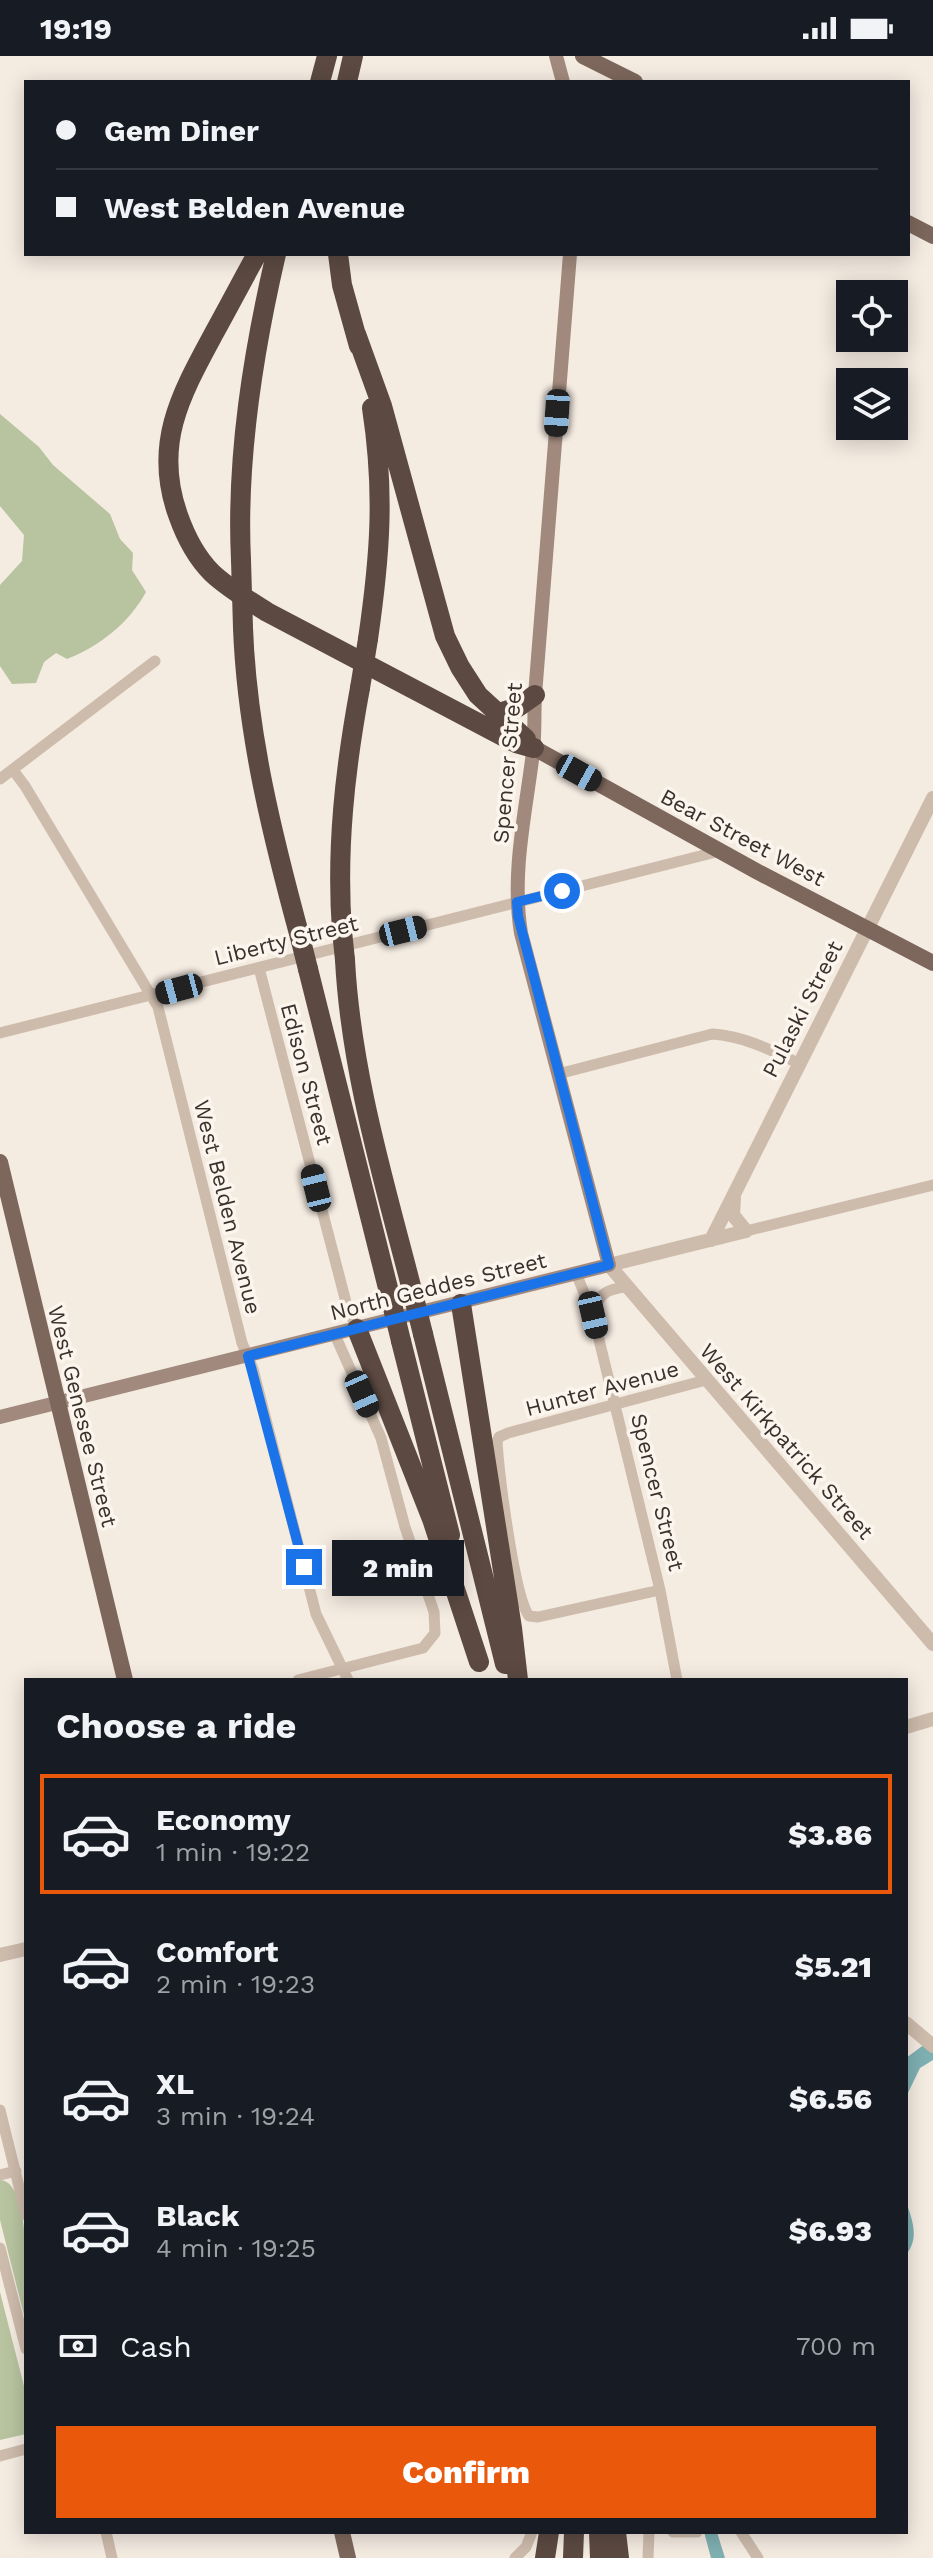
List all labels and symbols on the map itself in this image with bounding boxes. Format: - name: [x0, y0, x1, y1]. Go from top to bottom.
- car: [543, 388, 571, 438]
- street label: Spencer Street: [488, 682, 527, 844]
- car: [552, 751, 606, 795]
- street label: Bear Street West: [656, 784, 829, 891]
- route start: [544, 873, 580, 909]
- street label: Liberty Street: [212, 911, 361, 970]
- car: [377, 914, 429, 948]
- street label: Pulaski Street: [757, 937, 848, 1082]
- car: [153, 971, 205, 1007]
- street label: Edison Street: [276, 1001, 337, 1148]
- street label: West Belden Avenue: [189, 1097, 266, 1317]
- car: [299, 1162, 333, 1214]
- street label: North Geddes Street: [327, 1247, 549, 1325]
- car: [576, 1289, 610, 1341]
- street label: West Genesee Street: [43, 1303, 122, 1529]
- street label: West Kirkpatrick Street: [695, 1338, 878, 1544]
- street label: Hunter Avenue: [523, 1356, 682, 1421]
- car: [341, 1367, 383, 1421]
- street label: Spencer Street: [626, 1411, 689, 1573]
- callout: 2 min: [332, 1539, 464, 1595]
- route end: [286, 1549, 322, 1585]

